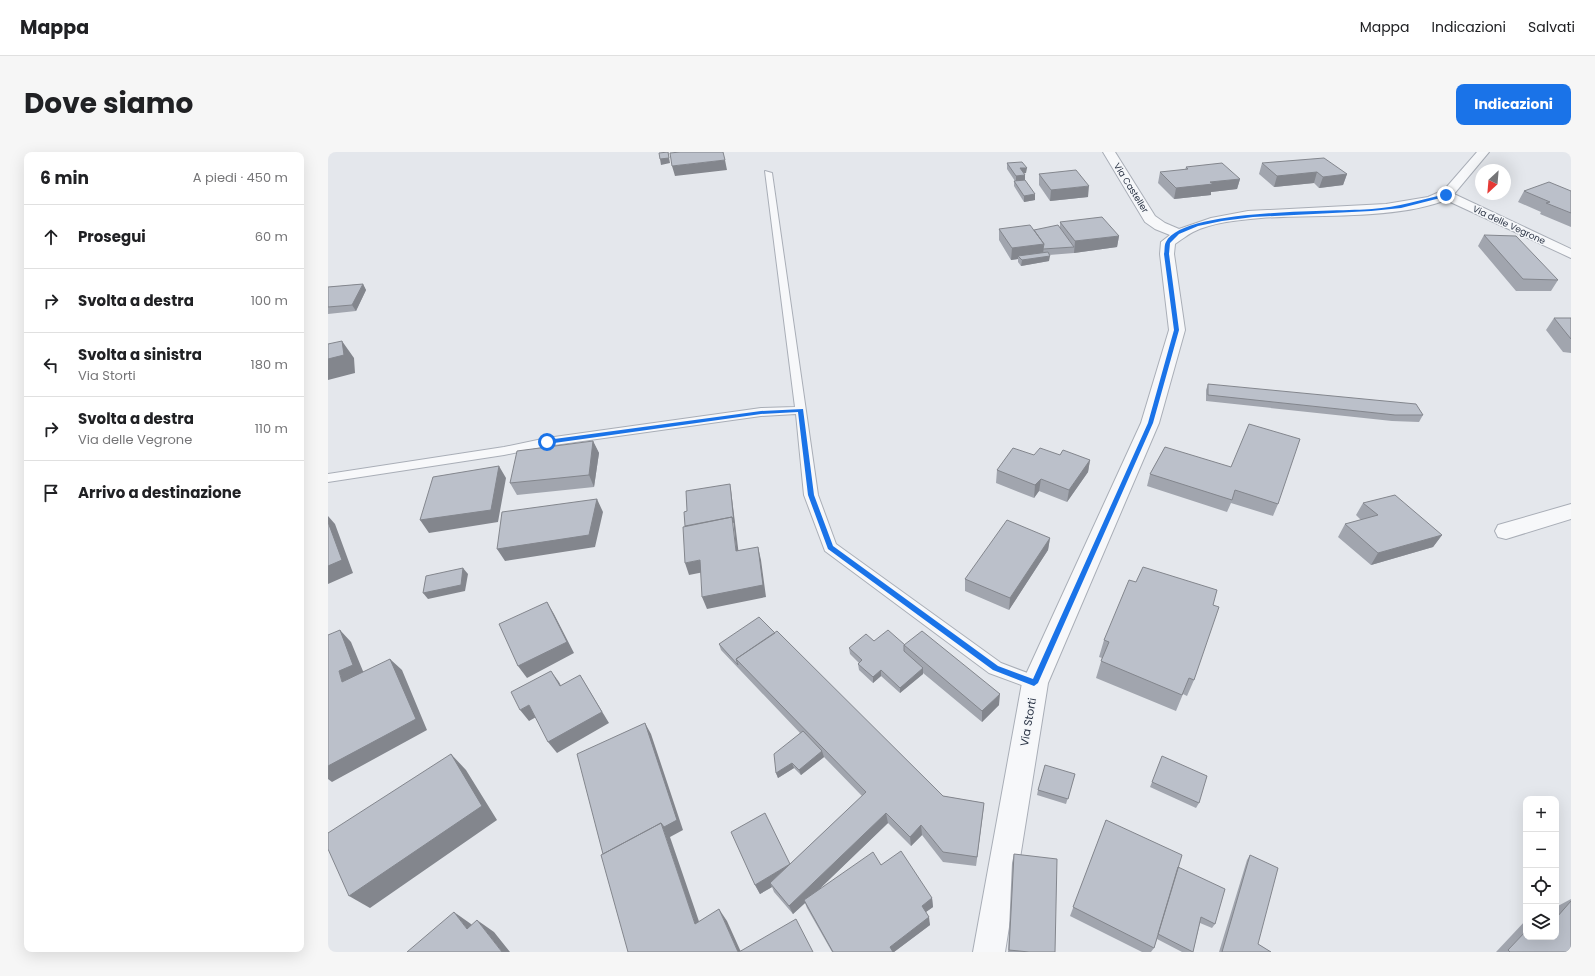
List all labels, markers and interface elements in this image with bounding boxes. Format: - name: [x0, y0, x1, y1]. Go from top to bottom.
- text: Mappa: [20, 14, 89, 41]
- text: Mappa: [1360, 17, 1410, 37]
- text: Indicazioni: [1432, 17, 1506, 37]
- text: Salvati: [1528, 17, 1575, 37]
- text: Dove siamo: [24, 84, 193, 123]
- button: Indicazioni: [1456, 84, 1571, 125]
- street label: Via Casteller: [1111, 161, 1151, 216]
- north arrow: [1475, 164, 1511, 200]
- text: 6 min: [40, 166, 89, 190]
- text: A piedi · 450 m: [193, 168, 288, 187]
- route end: [1437, 186, 1455, 204]
- street label: Via delle Vegrone: [1471, 203, 1548, 247]
- icon: ahead: [40, 226, 62, 248]
- text: Prosegui: [78, 226, 146, 247]
- text: 60 m: [255, 227, 288, 246]
- icon: right: [40, 290, 62, 312]
- text: Svolta a destra: [78, 290, 194, 311]
- text: 100 m: [251, 291, 288, 310]
- text: Svolta a sinistra: [78, 344, 202, 365]
- icon: left: [40, 354, 62, 376]
- text: 180 m: [251, 355, 288, 374]
- text: Via Storti: [78, 366, 136, 385]
- text: Svolta a destra: [78, 408, 194, 429]
- icon: right: [40, 418, 62, 440]
- text: 110 m: [255, 419, 288, 438]
- text: Via delle Vegrone: [78, 430, 192, 449]
- route start: [538, 433, 556, 451]
- icon: arrive: [40, 482, 62, 504]
- text: Arrivo a destinazione: [78, 482, 241, 503]
- street label: Via Storti: [1016, 696, 1040, 747]
- map controls: [1523, 796, 1559, 940]
- button: +: [1523, 796, 1559, 832]
- button: −: [1523, 832, 1559, 868]
- button: locate: [1523, 868, 1559, 904]
- button: layers: [1523, 904, 1559, 940]

